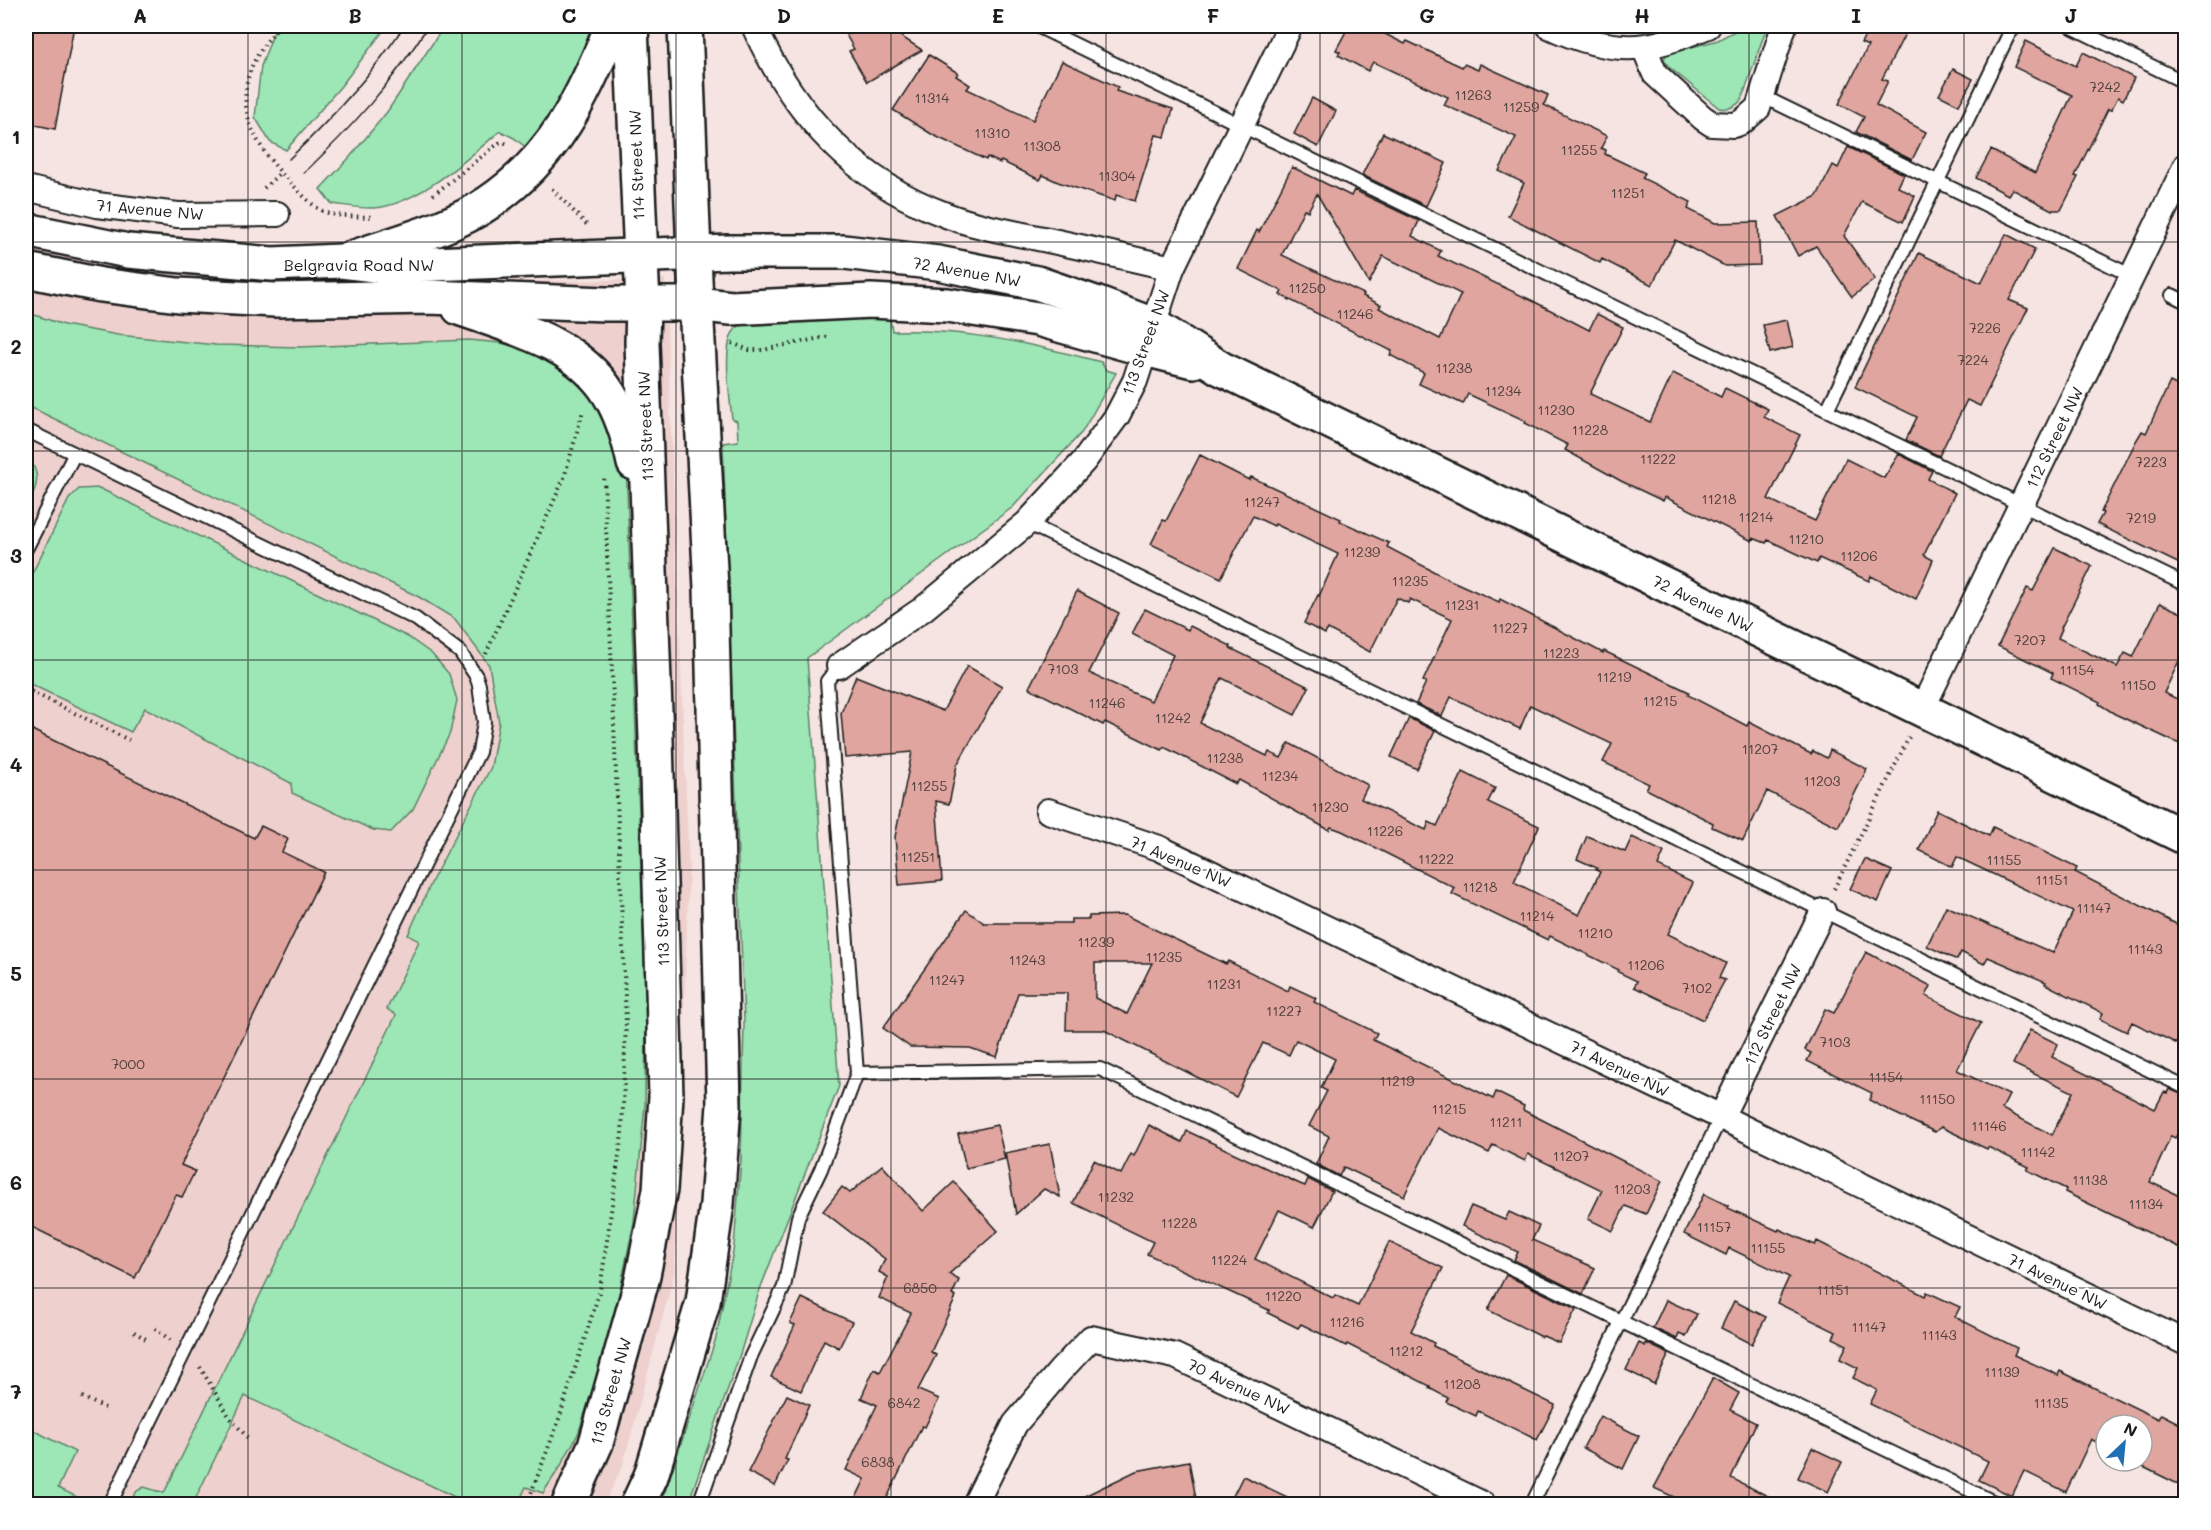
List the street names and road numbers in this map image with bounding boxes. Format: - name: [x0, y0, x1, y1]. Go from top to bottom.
- street label: 114 Street NW: [624, 109, 648, 221]
- street label: 71 Avenue NW: [96, 194, 204, 224]
- street label: 72 Avenue NW: [911, 251, 1023, 291]
- street label: Belgravia Road NW: [284, 254, 434, 275]
- street label: 113 Street NW: [1116, 286, 1174, 398]
- street label: 113 Street NW: [633, 370, 657, 482]
- street label: 112 Street NW: [2020, 383, 2088, 491]
- street label: 72 Avenue NW: [1649, 570, 1757, 636]
- street label: 71 Avenue NW: [1127, 830, 1235, 892]
- street label: 113 Street NW: [649, 855, 673, 967]
- street label: 112 Street NW: [1738, 960, 1806, 1068]
- street label: 71 Avenue NW: [1567, 1035, 1673, 1101]
- street label: 71 Avenue NW: [2005, 1248, 2111, 1314]
- street label: 113 Street NW: [585, 1335, 635, 1447]
- street label: 70 Avenue NW: [1185, 1353, 1293, 1419]

